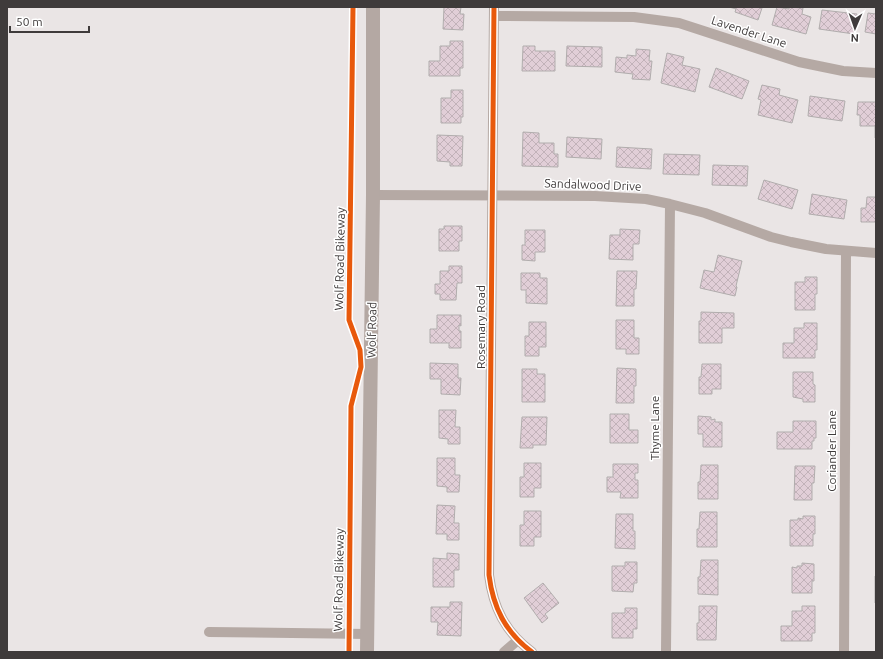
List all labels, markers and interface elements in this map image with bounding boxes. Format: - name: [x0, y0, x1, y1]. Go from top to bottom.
- scale bar: [10, 8, 89, 34]
- north arrow: [835, 8, 875, 48]
- street label: Lavender Lane: [710, 13, 788, 50]
- text: 50 m: [16, 15, 43, 28]
- text: N: [850, 32, 859, 44]
- street label: Sandalwood Drive: [544, 176, 642, 193]
- street label: Wolf Road Bikeway: [332, 207, 347, 311]
- street label: Rosemary Road: [474, 285, 487, 369]
- street label: Wolf Road: [365, 302, 378, 358]
- street label: Thyme Lane: [648, 396, 661, 460]
- street label: Coriander Lane: [825, 410, 838, 492]
- street label: Wolf Road Bikeway: [331, 528, 346, 632]

